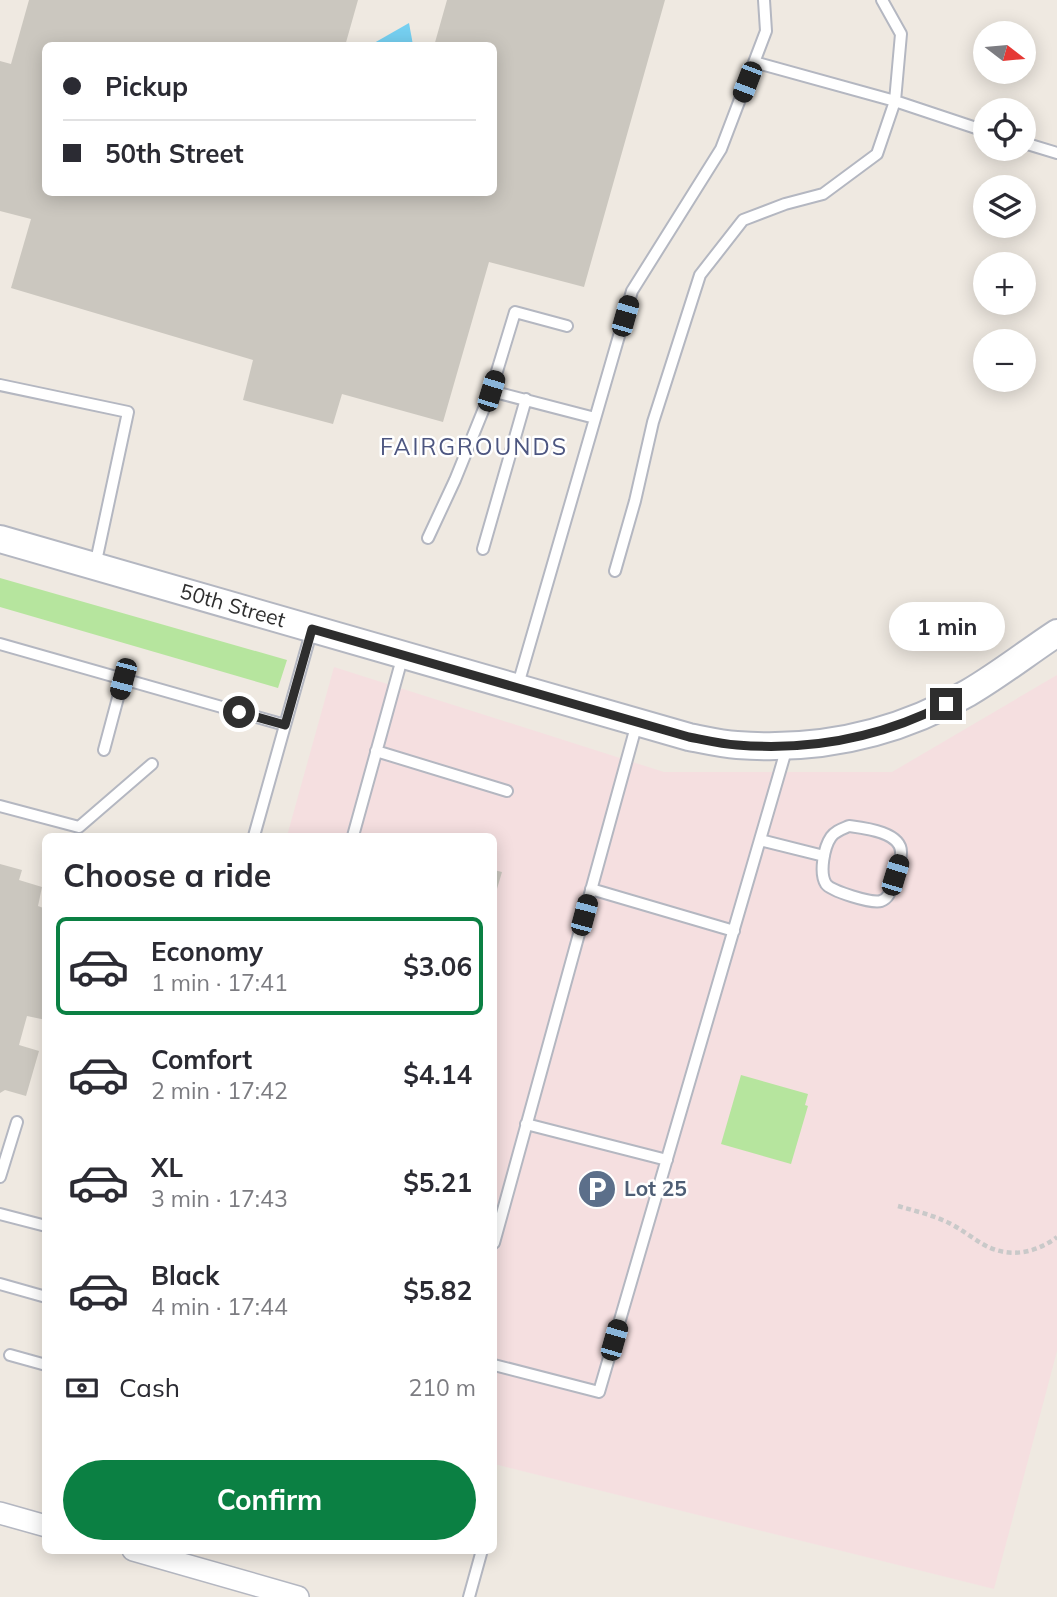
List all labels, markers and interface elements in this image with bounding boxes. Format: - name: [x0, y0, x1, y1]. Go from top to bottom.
- north arrow: [973, 21, 1036, 84]
- map controls: [973, 21, 1036, 392]
- car: [730, 59, 765, 105]
- text: Pickup: [105, 70, 188, 103]
- button: locate: [973, 98, 1036, 161]
- text: 50th Street: [105, 137, 244, 170]
- button: layers: [973, 175, 1036, 238]
- button: +: [973, 252, 1036, 315]
- car: [610, 293, 641, 339]
- button: −: [973, 329, 1036, 392]
- car: [475, 368, 508, 414]
- district label: FAIRGROUNDS: [380, 432, 568, 461]
- street label: 50th Street: [177, 577, 289, 632]
- callout: 1 min: [888, 602, 1004, 652]
- text: 1 min: [917, 612, 977, 641]
- car: [108, 656, 139, 702]
- route end: [930, 688, 962, 720]
- route start: [223, 696, 255, 728]
- car: [879, 852, 912, 898]
- text: Choose a ride: [63, 855, 271, 895]
- car: [569, 892, 600, 938]
- icon: car: [67, 935, 130, 998]
- text: Economy: [151, 935, 263, 968]
- text: $3.06: [403, 950, 472, 983]
- text: 1 min · 17:41: [151, 968, 288, 997]
- icon: car: [67, 1043, 130, 1106]
- text: Comfort: [151, 1043, 252, 1076]
- text: $4.14: [403, 1058, 472, 1091]
- text: 2 min · 17:42: [151, 1076, 288, 1105]
- icon: car: [67, 1151, 130, 1214]
- text: XL: [151, 1151, 183, 1184]
- text: $5.21: [403, 1166, 472, 1199]
- parking icon: Lot 25: [576, 1168, 618, 1210]
- place label: Lot 25: [624, 1175, 687, 1201]
- text: 3 min · 17:43: [151, 1184, 288, 1213]
- icon: car: [67, 1259, 130, 1322]
- text: Black: [151, 1259, 219, 1292]
- text: $5.82: [403, 1274, 472, 1307]
- text: 4 min · 17:44: [151, 1292, 288, 1321]
- car: [599, 1317, 630, 1363]
- icon: cash: [63, 1369, 101, 1407]
- text: Cash: [119, 1371, 180, 1404]
- text: 210 m: [408, 1373, 476, 1402]
- button: Confirm: [63, 1460, 476, 1540]

